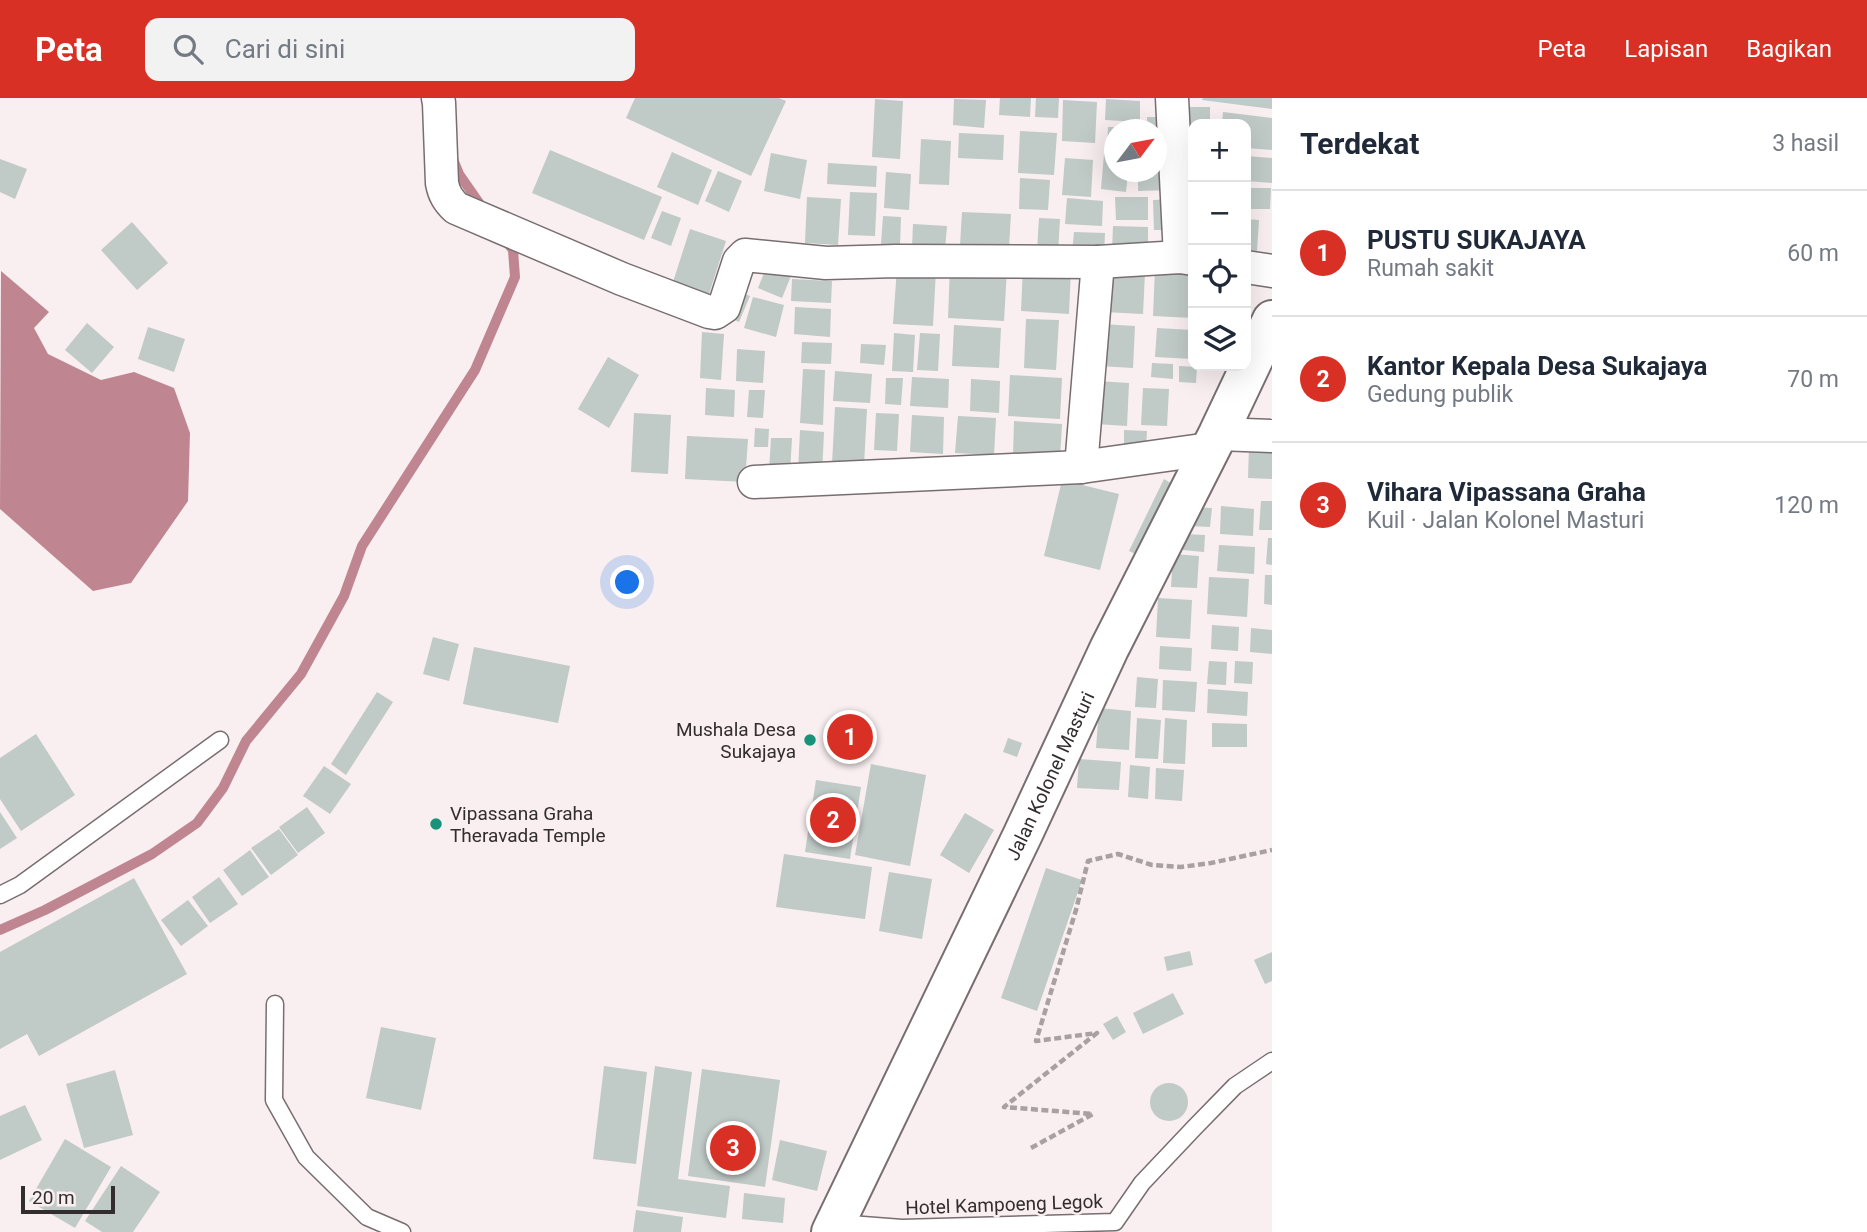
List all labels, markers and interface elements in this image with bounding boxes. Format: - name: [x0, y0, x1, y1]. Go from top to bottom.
- search box: [145, 18, 635, 81]
- text: Peta: [35, 30, 103, 69]
- icon: search: [169, 30, 207, 68]
- text: Cari di sini: [225, 34, 345, 64]
- text: Peta: [1538, 35, 1586, 63]
- text: Lapisan: [1624, 35, 1708, 63]
- text: Bagikan: [1746, 35, 1832, 63]
- north arrow: [1104, 119, 1167, 182]
- map controls: [1188, 119, 1251, 371]
- button: +: [1188, 119, 1251, 182]
- text: Terdekat: [1300, 126, 1419, 161]
- text: 3 hasil: [1772, 130, 1839, 157]
- button: −: [1188, 182, 1251, 245]
- text: PUSTU SUKAJAYA: [1367, 225, 1586, 255]
- text: 1: [1316, 240, 1330, 267]
- text: 60 m: [1787, 240, 1839, 267]
- button: locate: [1188, 245, 1251, 308]
- text: Rumah sakit: [1367, 255, 1494, 282]
- button: layers: [1188, 308, 1251, 371]
- text: Kantor Kepala Desa Sukajaya: [1367, 351, 1708, 381]
- text: 2: [1316, 366, 1330, 393]
- text: 70 m: [1787, 366, 1839, 393]
- text: Gedung publik: [1367, 381, 1513, 408]
- text: Vihara Vipassana Graha: [1367, 477, 1646, 507]
- text: 3: [1316, 492, 1330, 519]
- text: 120 m: [1774, 492, 1839, 519]
- text: Kuil · Jalan Kolonel Masturi: [1367, 507, 1644, 534]
- your location: [610, 565, 644, 599]
- street label: Jalan Kolonel Masturi: [1001, 688, 1100, 864]
- pin: 1: [827, 711, 873, 763]
- place label: Mushala Desa Sukajaya: [676, 718, 796, 763]
- marker: Mushala Desa Sukajaya: [802, 732, 818, 748]
- pin: 2: [810, 794, 856, 846]
- place label: Vipassana Graha Theravada Temple: [450, 802, 605, 847]
- marker: Vipassana Graha Theravada Temple: [428, 816, 444, 832]
- pin: 3: [710, 1122, 756, 1174]
- scale bar: [21, 1183, 116, 1215]
- text: 20 m: [32, 1186, 75, 1209]
- street label: Hotel Kampoeng Legok: [905, 1190, 1104, 1219]

